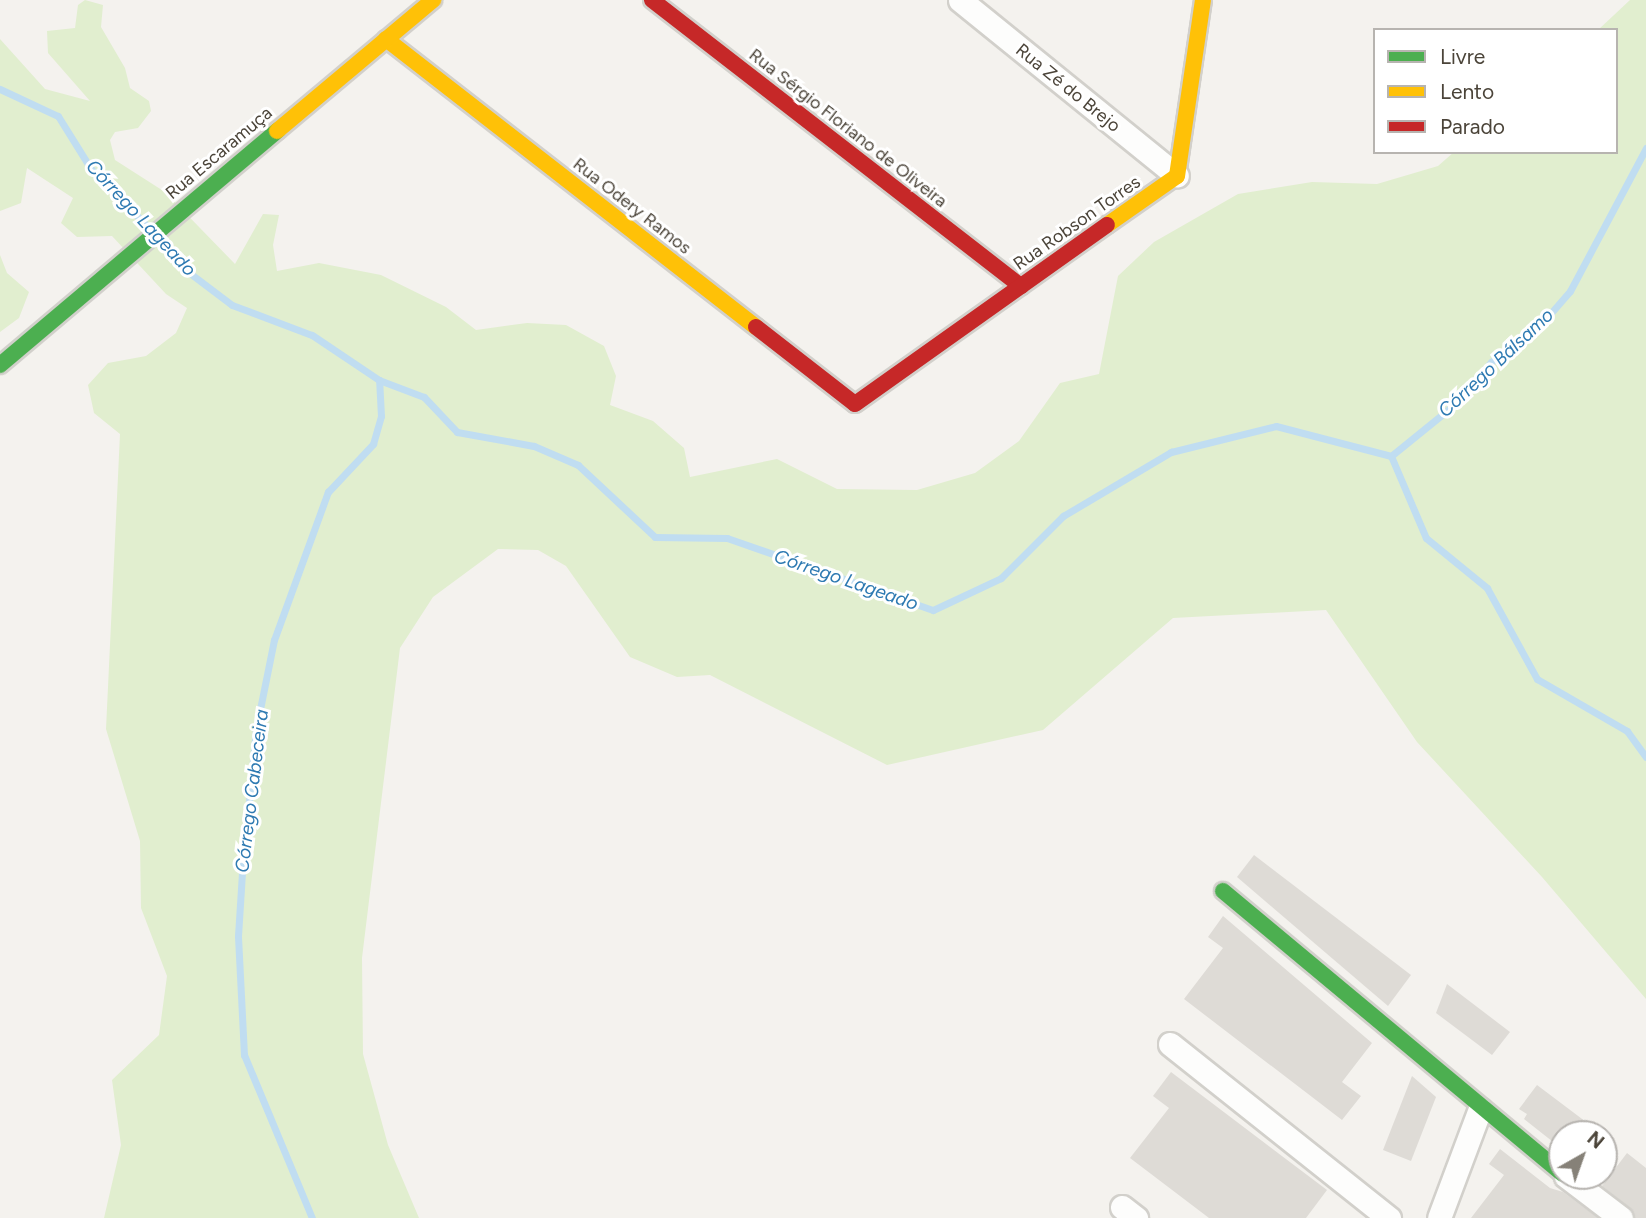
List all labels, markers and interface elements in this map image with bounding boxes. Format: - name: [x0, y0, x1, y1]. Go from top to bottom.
- legend: [1373, 28, 1618, 154]
- street label: Rua Zé do Brejo: [1011, 39, 1125, 137]
- street label: Rua Sérgio Floriano de Oliveira: [745, 44, 951, 212]
- text: Livre: [1440, 44, 1485, 69]
- text: Lento: [1440, 79, 1494, 104]
- street label: Rua Escaramuça: [161, 102, 277, 204]
- text: Parado: [1440, 114, 1505, 139]
- street label: Rua Odery Ramos: [569, 153, 695, 259]
- water label: Córrego Lageado: [81, 155, 201, 281]
- street label: Rua Robson Torres: [1009, 171, 1145, 275]
- water label: Córrego Bálsamo: [1434, 304, 1558, 422]
- water label: Córrego Lageado: [771, 545, 921, 615]
- water label: Córrego Cabeceira: [231, 708, 273, 874]
- north arrow: [1548, 1120, 1618, 1190]
- text: N: [1583, 1127, 1609, 1154]

